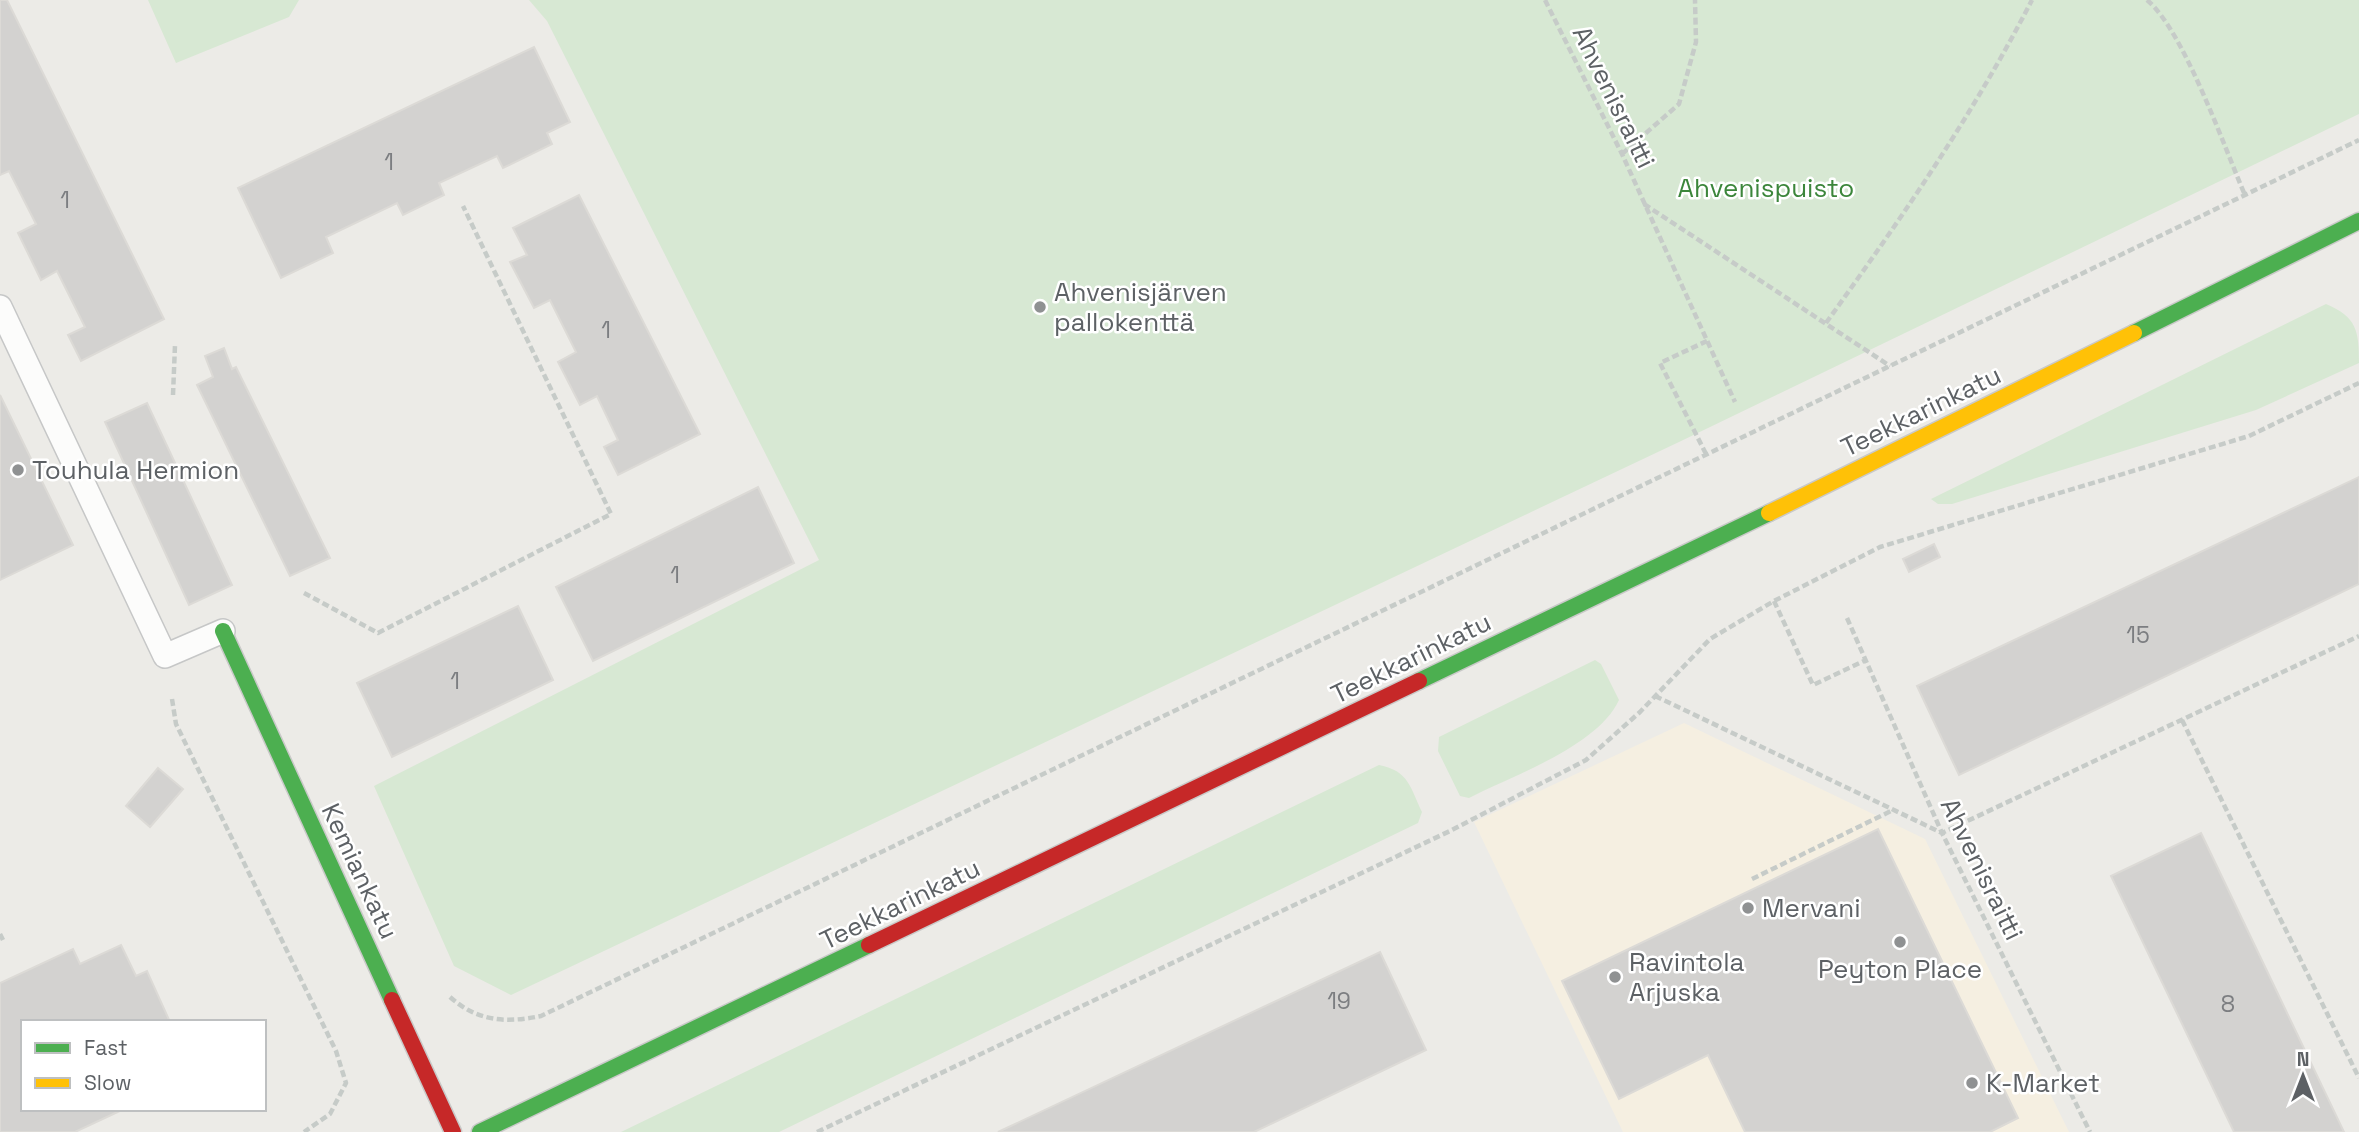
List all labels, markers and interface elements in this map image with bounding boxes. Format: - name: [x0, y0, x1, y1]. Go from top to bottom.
- street label: Ahvenisraitti: [1565, 20, 1663, 174]
- house number: 1: [384, 147, 394, 177]
- park label: Ahvenispuisto: [1678, 171, 1854, 205]
- house number: 1: [60, 185, 70, 215]
- place label: Ahvenisjärven pallokenttä: [1054, 275, 1227, 339]
- marker: Ahvenisjärven pallokenttä: [1032, 299, 1048, 315]
- house number: 1: [601, 315, 611, 345]
- street label: Teekkarinkatu: [1835, 358, 2007, 464]
- place label: Touhula Hermion: [32, 453, 239, 487]
- marker: Touhula Hermion: [10, 462, 26, 478]
- house number: 1: [670, 560, 680, 590]
- street label: Teekkarinkatu: [1325, 605, 1497, 711]
- house number: 15: [2126, 620, 2150, 650]
- house number: 1: [450, 666, 460, 696]
- street label: Ahvenisraitti: [1933, 792, 2031, 946]
- street label: Kemiankatu: [314, 798, 406, 944]
- street label: Teekkarinkatu: [814, 851, 986, 957]
- place label: Mervani: [1762, 891, 1861, 925]
- marker: Mervani: [1740, 900, 1756, 916]
- marker: Peyton Place: [1892, 934, 1908, 950]
- place label: Ravintola Arjuska: [1629, 945, 1745, 1009]
- place label: Peyton Place: [1818, 952, 1982, 986]
- marker: Ravintola Arjuska: [1607, 969, 1623, 985]
- house number: 19: [1327, 986, 1351, 1016]
- house number: 8: [2221, 989, 2235, 1019]
- legend: [21, 1020, 266, 1111]
- text: Fast: [84, 1034, 128, 1061]
- north arrow: [2268, 1041, 2338, 1111]
- text: N: [2297, 1047, 2309, 1072]
- place label: K-Market: [1986, 1066, 2100, 1100]
- text: Slow: [84, 1069, 132, 1096]
- marker: K-Market: [1964, 1075, 1980, 1091]

